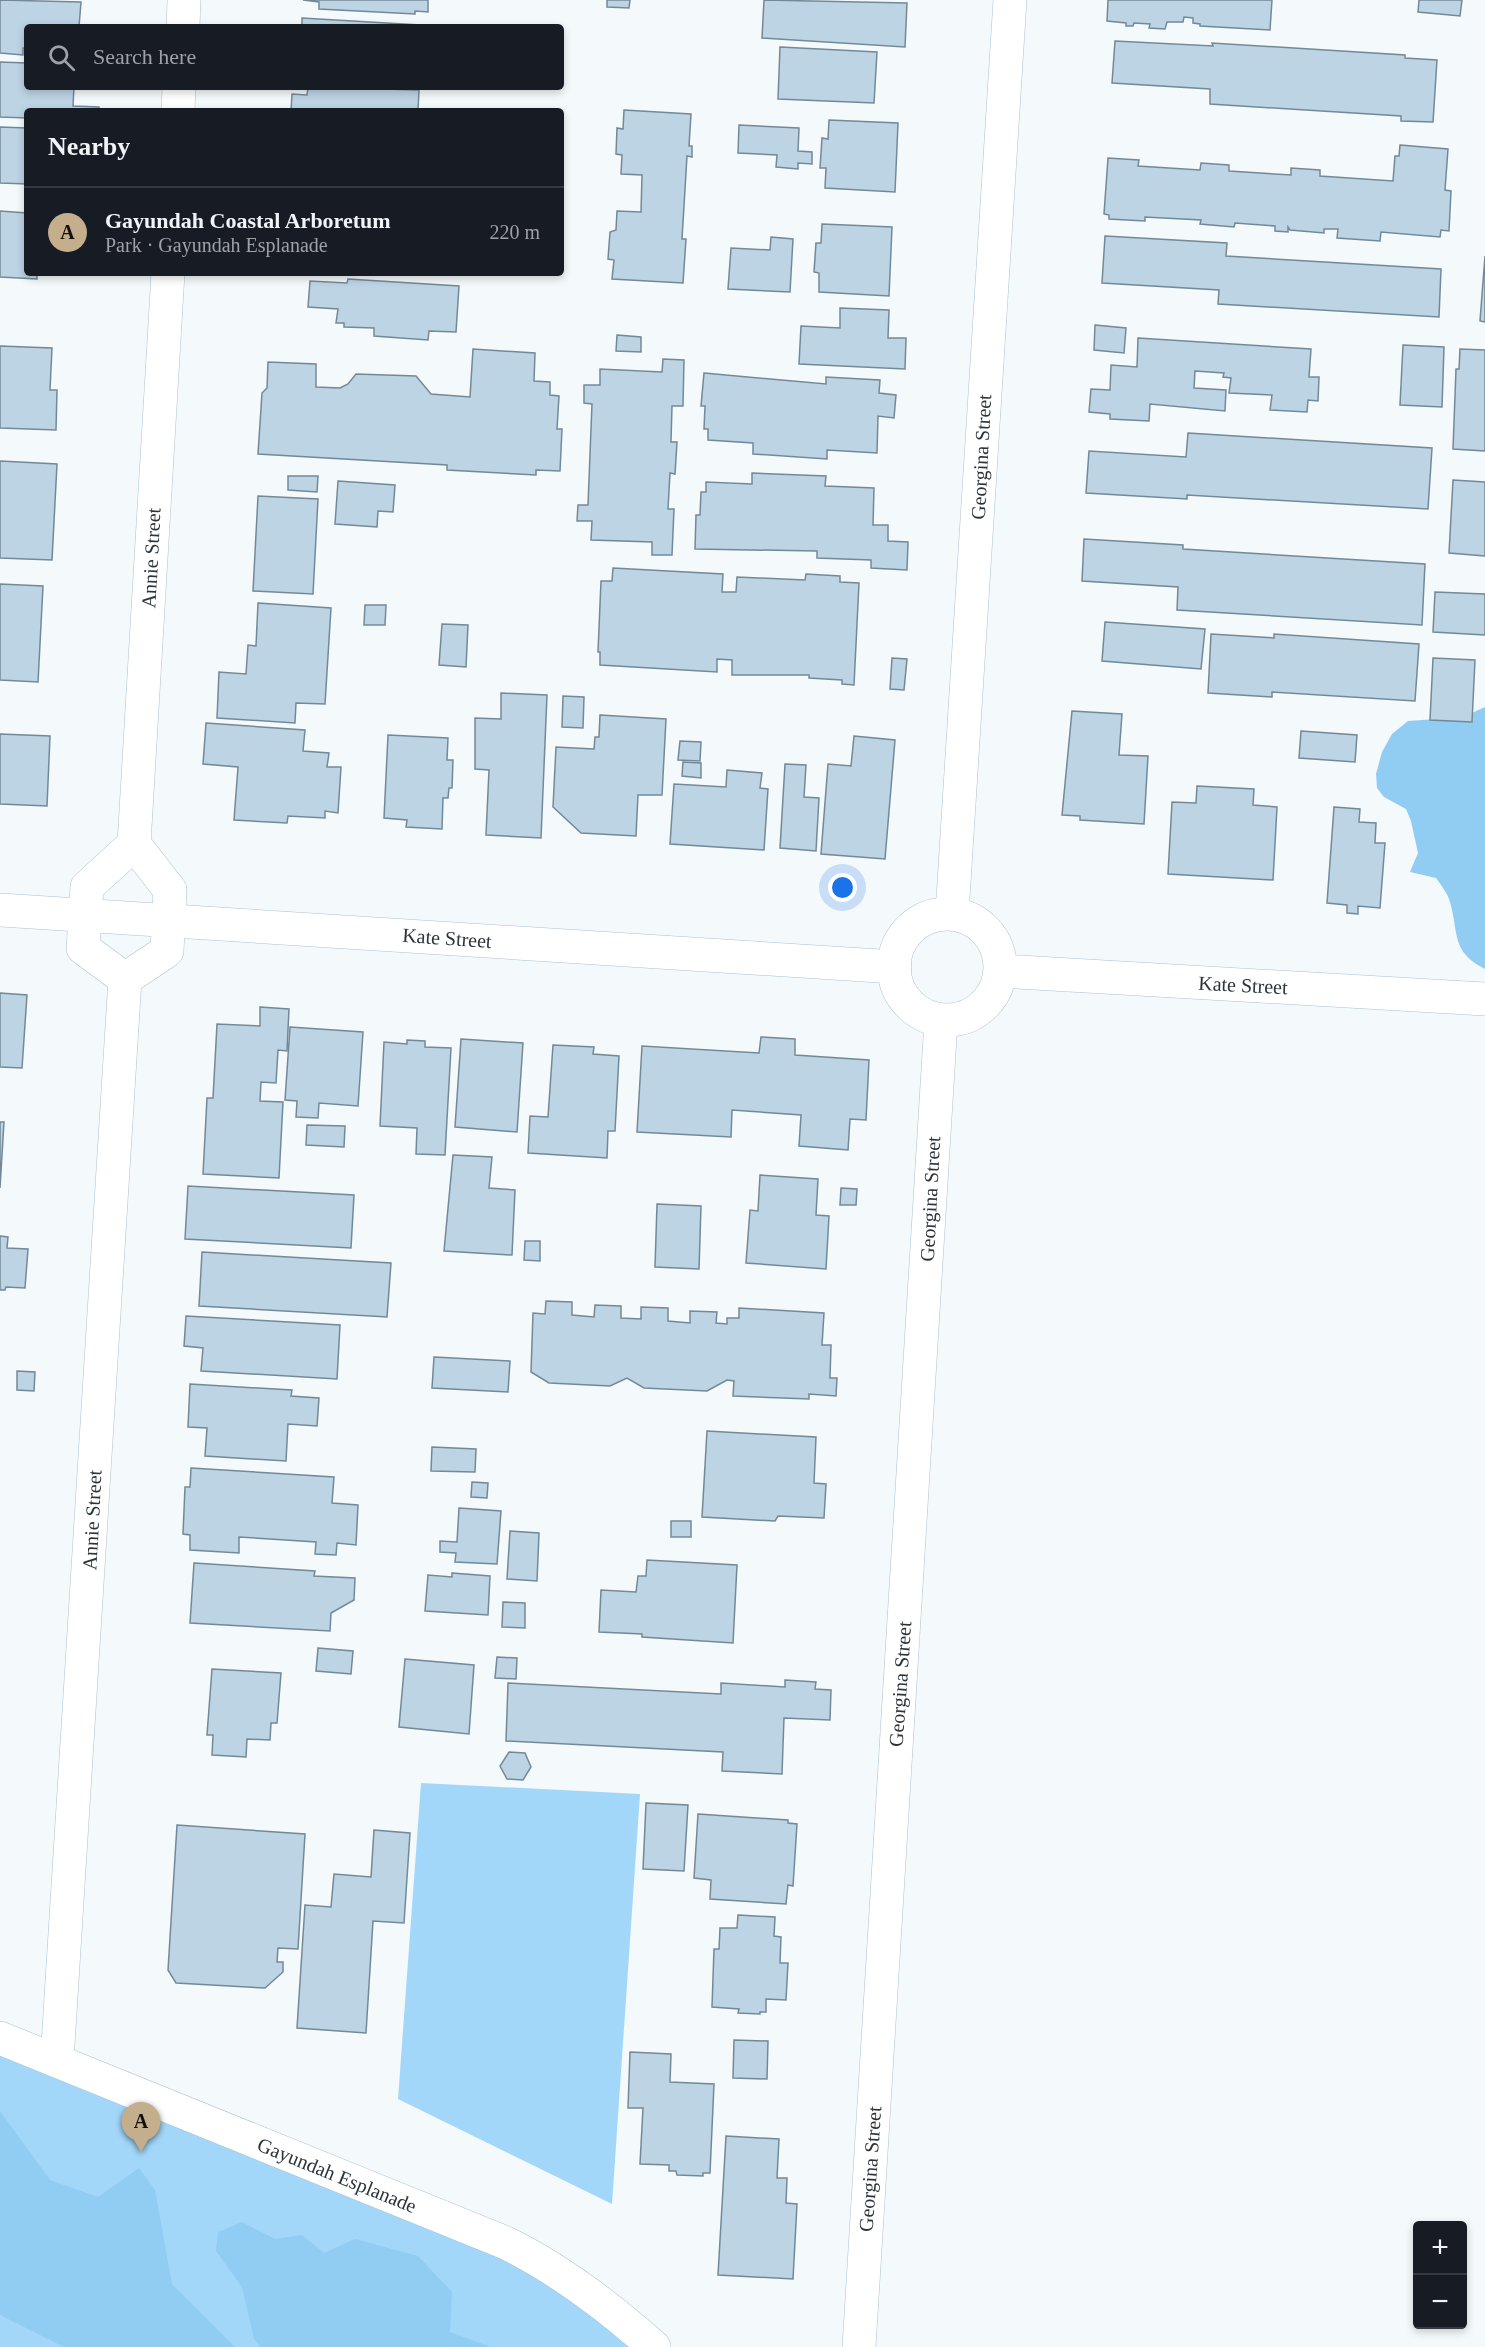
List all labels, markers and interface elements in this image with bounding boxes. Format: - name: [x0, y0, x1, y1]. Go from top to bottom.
- search box: [24, 24, 564, 90]
- icon: search: [45, 41, 78, 74]
- text: Search here: [93, 44, 196, 69]
- text: Nearby: [48, 132, 130, 161]
- text: Gayundah Coastal Arboretum: [105, 208, 391, 233]
- text: A: [60, 221, 75, 243]
- text: 220 m: [489, 221, 540, 243]
- text: Park · Gayundah Esplanade: [105, 234, 328, 256]
- street label: Georgina Street: [967, 393, 996, 520]
- street label: Annie Street: [137, 507, 165, 609]
- your location: [828, 873, 857, 902]
- street label: Kate Street: [402, 924, 493, 952]
- street label: Kate Street: [1198, 972, 1289, 998]
- street label: Georgina Street: [916, 1135, 945, 1262]
- street label: Annie Street: [78, 1469, 106, 1571]
- street label: Georgina Street: [885, 1620, 916, 1748]
- pin: A: [122, 2102, 160, 2152]
- street label: Georgina Street: [855, 2105, 886, 2233]
- street label: Gayundah Esplanade: [254, 2133, 420, 2218]
- map controls: [1413, 2221, 1467, 2329]
- button: +: [1413, 2221, 1467, 2275]
- button: −: [1413, 2275, 1467, 2329]

